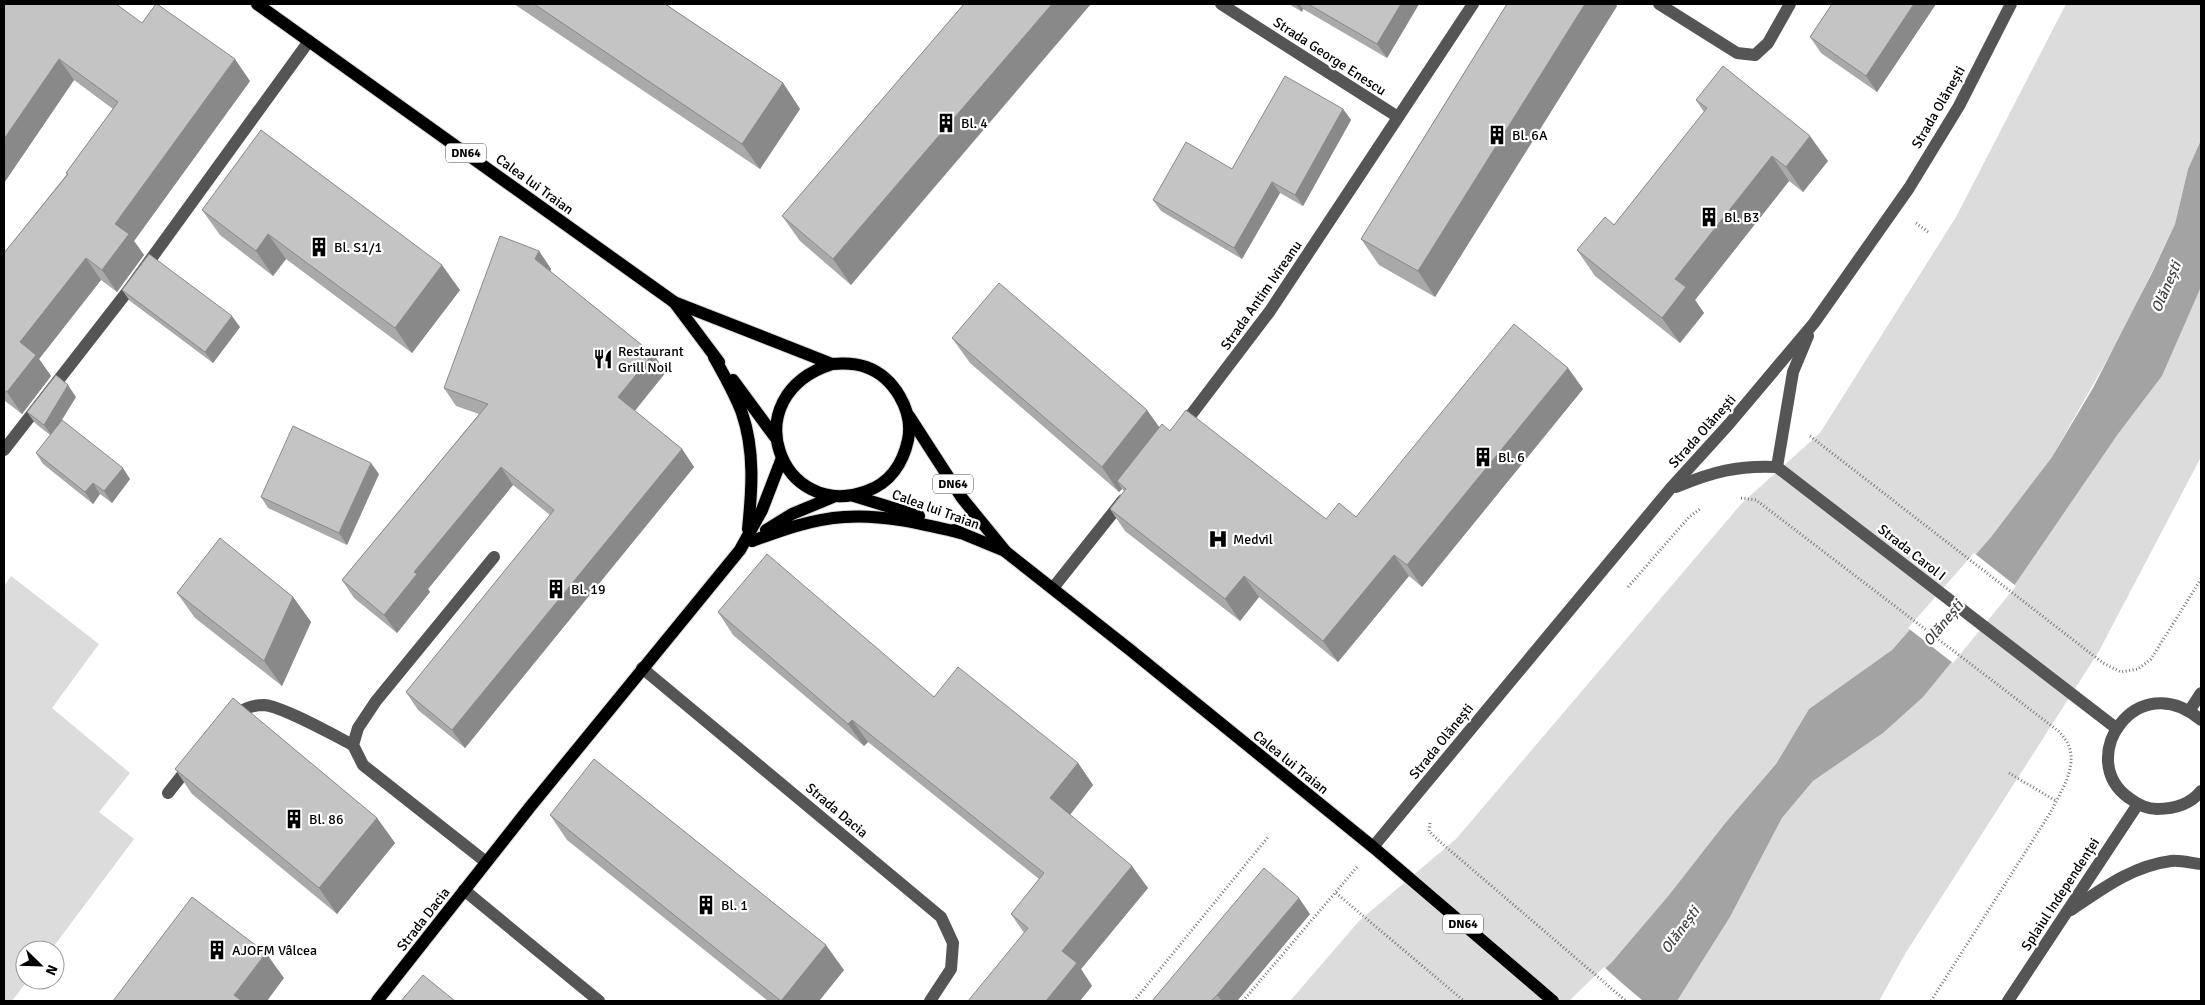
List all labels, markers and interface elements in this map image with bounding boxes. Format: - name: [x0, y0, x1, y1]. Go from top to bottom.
- street label: Strada George Enescu: [1270, 14, 1389, 99]
- street label: Strada Olănești: [1908, 63, 1969, 152]
- building icon: Bl. 4: [935, 112, 957, 134]
- place label: Bl. 4: [961, 115, 988, 132]
- building icon: Bl. 6A: [1486, 124, 1508, 146]
- place label: Bl. 6A: [1512, 127, 1548, 144]
- road number: DN64: [446, 144, 486, 162]
- street label: Calea lui Traian: [493, 150, 577, 218]
- building icon: Bl. B3: [1698, 206, 1720, 228]
- place label: Bl. B3: [1724, 209, 1759, 226]
- building icon: Bl. S1/1: [308, 236, 330, 258]
- street label: Strada Antim Ivireanu: [1217, 237, 1306, 353]
- place label: Bl. S1/1: [334, 239, 382, 256]
- water label: Olănești: [2147, 257, 2186, 315]
- place label: Restaurant Grill Noil: [618, 343, 684, 376]
- restaurant icon: Restaurant Grill Noil: [592, 348, 614, 370]
- street label: Strada Olănești: [1665, 391, 1740, 471]
- building icon: Bl. 6: [1472, 446, 1494, 468]
- place label: Bl. 6: [1498, 449, 1525, 466]
- road number: DN64: [933, 474, 973, 494]
- street label: Calea lui Traian: [890, 486, 982, 533]
- street label: Strada Carol I: [1874, 521, 1949, 584]
- hospital icon: Medvil: [1207, 528, 1229, 550]
- place label: Medvil: [1233, 531, 1273, 548]
- building icon: Bl. 19: [545, 578, 567, 600]
- place label: Bl. 19: [571, 581, 605, 598]
- water label: Olănești: [1919, 595, 1968, 649]
- street label: Strada Olănești: [1406, 700, 1477, 783]
- street label: Calea lui Traian: [1250, 727, 1332, 798]
- street label: Strada Dacia: [802, 779, 871, 841]
- building icon: Bl. 86: [283, 808, 305, 830]
- place label: Bl. 86: [309, 811, 343, 828]
- street label: Splaiul Independenței: [2018, 835, 2103, 954]
- street label: Strada Dacia: [393, 884, 453, 954]
- building icon: Bl. 1: [695, 894, 717, 916]
- place label: Bl. 1: [721, 897, 748, 914]
- water label: Olănești: [1657, 901, 1704, 957]
- road number: DN64: [1443, 914, 1483, 934]
- building icon: AJOFM Vâlcea: [206, 939, 228, 961]
- north arrow: [15, 940, 65, 990]
- place label: AJOFM Vâlcea: [232, 942, 317, 959]
- text: N: [42, 962, 61, 978]

